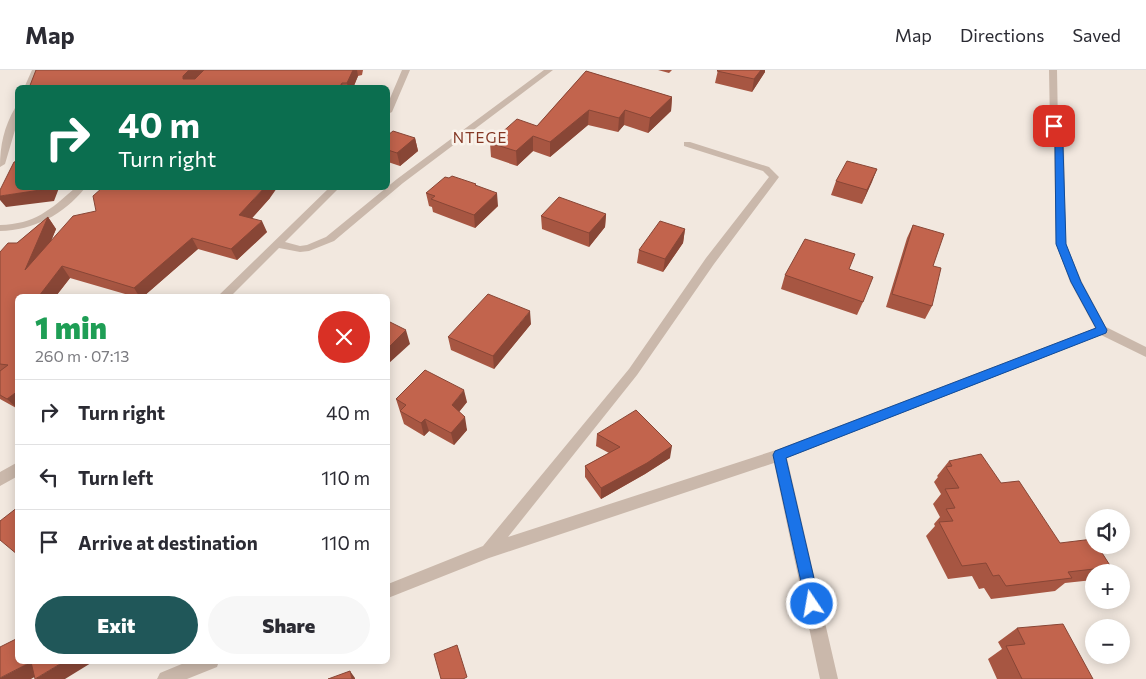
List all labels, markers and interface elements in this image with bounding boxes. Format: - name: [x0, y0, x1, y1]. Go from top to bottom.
- text: Map: [25, 20, 75, 49]
- text: Map: [895, 24, 932, 46]
- text: Directions: [960, 24, 1044, 46]
- text: Saved: [1072, 24, 1121, 46]
- text: 40 m: [118, 102, 200, 145]
- icon: right: [35, 105, 100, 170]
- pin: [1033, 105, 1075, 147]
- icon: arrive: [1040, 112, 1068, 140]
- district label: NTEGE: [453, 128, 507, 146]
- text: Turn right: [118, 145, 216, 172]
- text: 1 min: [35, 308, 107, 345]
- button: close: [318, 311, 370, 363]
- text: 260 m · 07:13: [35, 346, 129, 365]
- icon: right: [35, 398, 63, 426]
- text: Turn right: [78, 401, 165, 424]
- text: 40 m: [326, 401, 370, 424]
- icon: left: [35, 463, 63, 491]
- text: Turn left: [78, 466, 153, 489]
- text: 110 m: [321, 466, 370, 489]
- map controls: [1085, 509, 1130, 664]
- button: sound: [1085, 509, 1130, 554]
- icon: arrive: [35, 528, 63, 556]
- text: Arrive at destination: [78, 531, 258, 554]
- text: 110 m: [321, 531, 370, 554]
- button: +: [1085, 564, 1130, 609]
- position arrow: [785, 577, 837, 629]
- button: Exit: [35, 596, 198, 654]
- button: Share: [208, 596, 370, 654]
- button: −: [1085, 619, 1130, 664]

